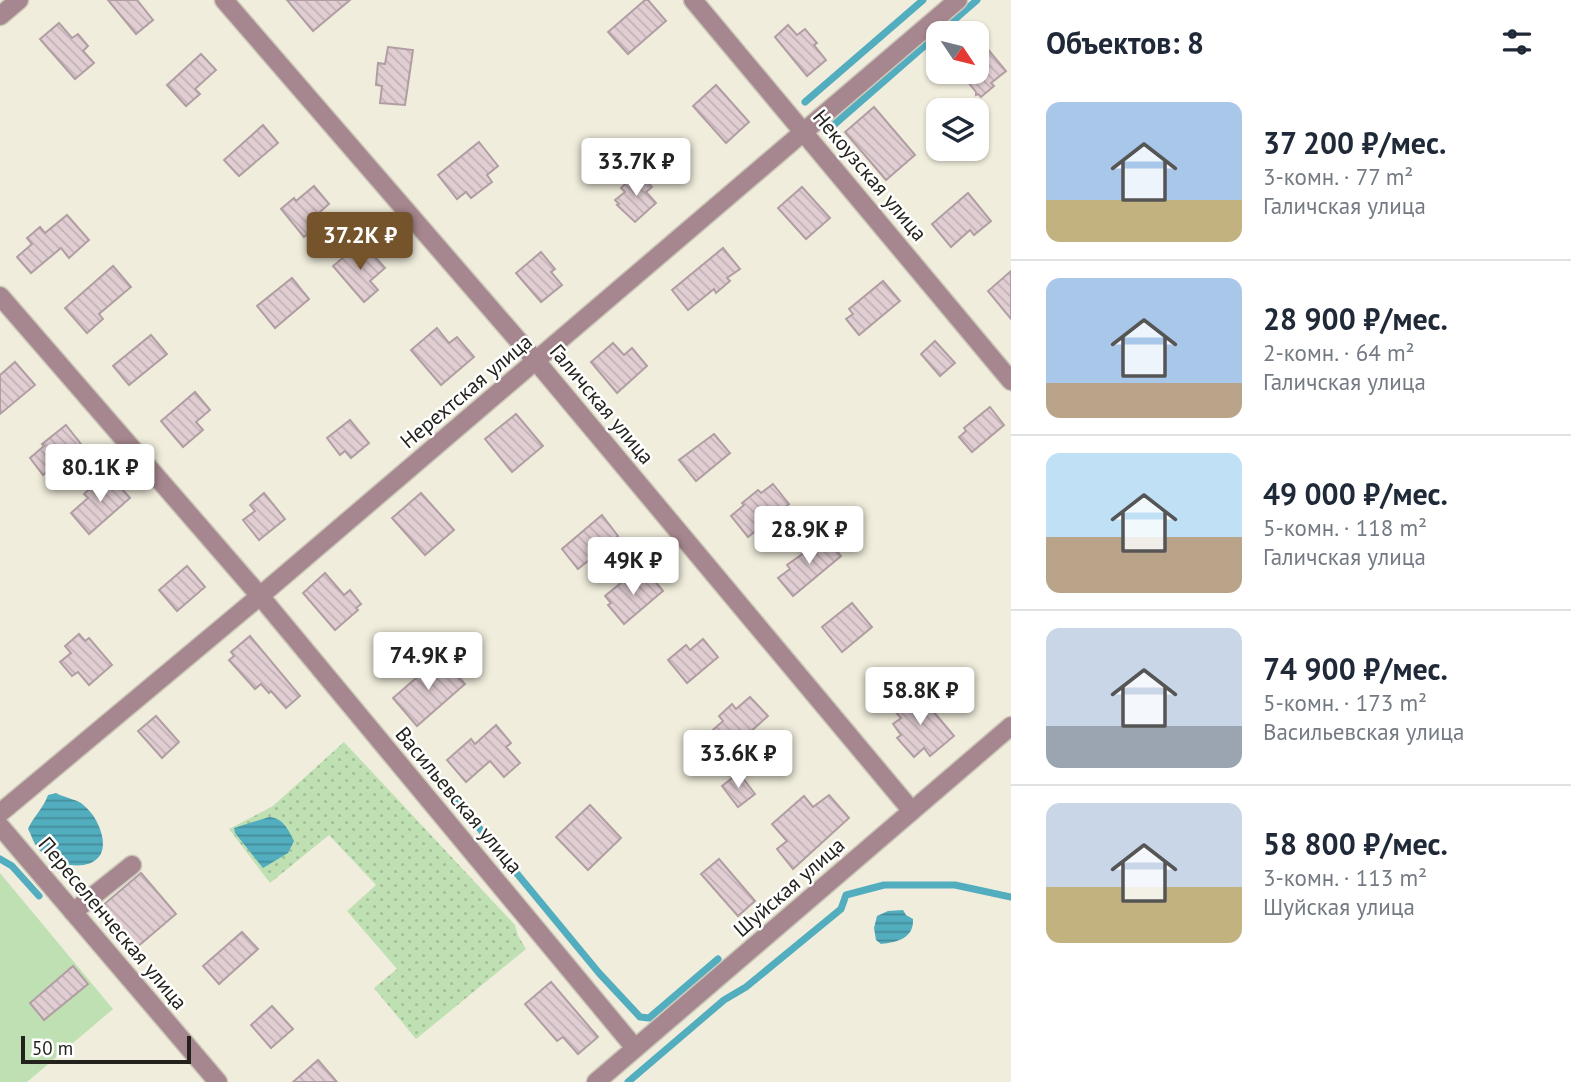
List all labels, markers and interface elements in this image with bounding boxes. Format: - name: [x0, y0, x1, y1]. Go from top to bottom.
- north arrow: [926, 21, 989, 84]
- map controls: [926, 21, 989, 161]
- text: Объектов: 8: [1046, 23, 1204, 62]
- icon: filters: [1498, 23, 1536, 61]
- button: layers: [926, 98, 989, 161]
- street label: Некоузская улица: [807, 104, 933, 246]
- text: 37 200 ₽/мес.: [1263, 123, 1446, 162]
- icon: home: [1102, 130, 1186, 214]
- pin: 33.7K ₽: [571, 138, 701, 198]
- text: 33.7K ₽: [597, 146, 675, 175]
- text: 3-комн. · 77 m²: [1263, 162, 1413, 191]
- text: Галичская улица: [1263, 191, 1426, 220]
- pin: 37.2K ₽: [295, 212, 425, 272]
- text: 37.2K ₽: [323, 220, 397, 249]
- text: 28 900 ₽/мес.: [1263, 299, 1448, 338]
- icon: home: [1102, 306, 1186, 390]
- street label: Нерехтская улица: [394, 328, 538, 454]
- street label: Галичская улица: [544, 338, 660, 470]
- text: 2-комн. · 64 m²: [1263, 338, 1415, 367]
- text: Галичская улица: [1263, 367, 1426, 396]
- pin: 80.1K ₽: [35, 444, 165, 504]
- text: 80.1K ₽: [61, 452, 139, 481]
- text: 49 000 ₽/мес.: [1263, 474, 1448, 513]
- icon: home: [1102, 481, 1186, 565]
- pin: 28.9K ₽: [744, 506, 874, 566]
- text: 5-комн. · 118 m²: [1263, 513, 1427, 542]
- text: 28.9K ₽: [770, 514, 848, 543]
- pin: 49K ₽: [584, 538, 682, 597]
- text: Галичская улица: [1263, 542, 1426, 571]
- text: 49K ₽: [604, 545, 662, 574]
- pin: 74.9K ₽: [363, 632, 493, 692]
- text: 74.9K ₽: [389, 640, 467, 669]
- text: 74 900 ₽/мес.: [1263, 649, 1448, 688]
- icon: home: [1102, 656, 1186, 740]
- pin: 58.8K ₽: [855, 668, 985, 727]
- text: 58.8K ₽: [881, 675, 959, 704]
- text: 5-комн. · 173 m²: [1263, 688, 1427, 717]
- text: Васильевская улица: [1263, 717, 1464, 746]
- street label: Васильевская улица: [390, 721, 528, 879]
- pin: 33.6K ₽: [673, 730, 803, 790]
- text: 33.6K ₽: [699, 738, 777, 767]
- text: 58 800 ₽/мес.: [1263, 824, 1448, 863]
- street label: Переселенческая улица: [33, 831, 193, 1015]
- street label: Шуйская улица: [728, 831, 850, 943]
- icon: home: [1102, 831, 1186, 915]
- text: 3-комн. · 113 m²: [1263, 863, 1427, 892]
- text: Шуйская улица: [1263, 892, 1415, 921]
- scale bar: [21, 1033, 191, 1065]
- text: 50 m: [32, 1036, 73, 1060]

